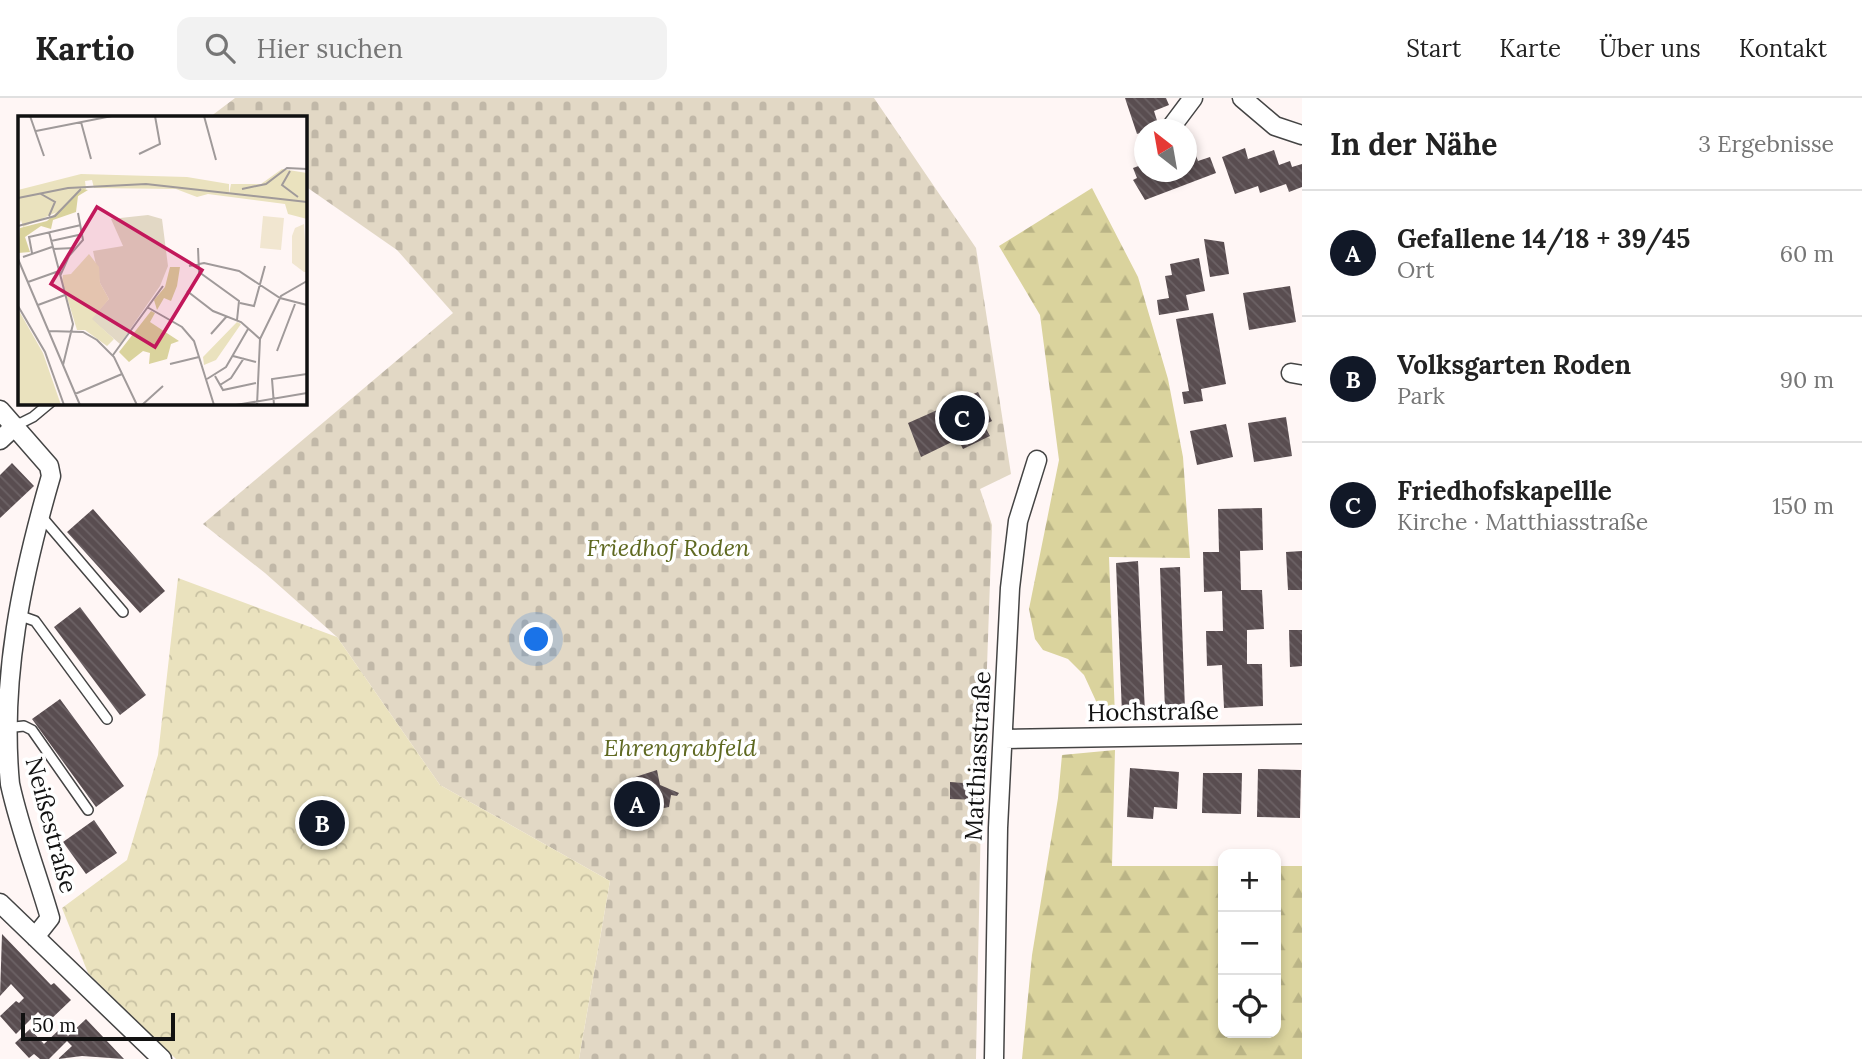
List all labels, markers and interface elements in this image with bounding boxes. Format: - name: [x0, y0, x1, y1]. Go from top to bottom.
- search box: [177, 17, 667, 80]
- text: Kartio: [35, 27, 135, 69]
- icon: search: [201, 29, 239, 67]
- text: Hier suchen: [257, 32, 403, 65]
- text: Start: [1406, 33, 1461, 64]
- text: Karte: [1499, 33, 1561, 64]
- text: Über uns: [1599, 33, 1701, 64]
- text: Kontakt: [1739, 33, 1827, 64]
- inset map: [18, 116, 306, 404]
- north arrow: [1134, 119, 1197, 182]
- text: In der Nähe: [1330, 125, 1498, 163]
- text: 3 Ergebnisse: [1698, 129, 1834, 158]
- text: Gefallene 14/18 + 39/45: [1397, 222, 1690, 255]
- text: A: [1345, 239, 1361, 268]
- text: 60 m: [1780, 239, 1834, 268]
- text: Ort: [1397, 255, 1434, 284]
- text: Volksgarten Roden: [1397, 348, 1631, 381]
- text: B: [1345, 365, 1361, 394]
- text: 90 m: [1780, 365, 1834, 394]
- text: Park: [1397, 381, 1445, 410]
- pin: C: [939, 392, 985, 444]
- text: Friedhofskapellle: [1397, 474, 1612, 507]
- text: C: [1345, 491, 1361, 520]
- text: 150 m: [1772, 491, 1834, 520]
- text: Kirche · Matthiasstraße: [1397, 507, 1648, 536]
- park label: Friedhof Roden: [586, 532, 750, 563]
- your location: [519, 622, 553, 656]
- street label: Matthiasstraße: [958, 670, 997, 842]
- street label: Hochstraße: [1087, 695, 1219, 728]
- park label: Ehrengrabfeld: [604, 732, 757, 763]
- street label: Neißestraße: [18, 753, 85, 896]
- pin: A: [614, 778, 660, 830]
- pin: B: [299, 797, 345, 849]
- map controls: [1218, 849, 1281, 1038]
- button: +: [1218, 849, 1281, 912]
- button: −: [1218, 912, 1281, 975]
- button: locate: [1218, 975, 1281, 1038]
- scale bar: [21, 1010, 175, 1042]
- text: 50 m: [32, 1013, 76, 1037]

